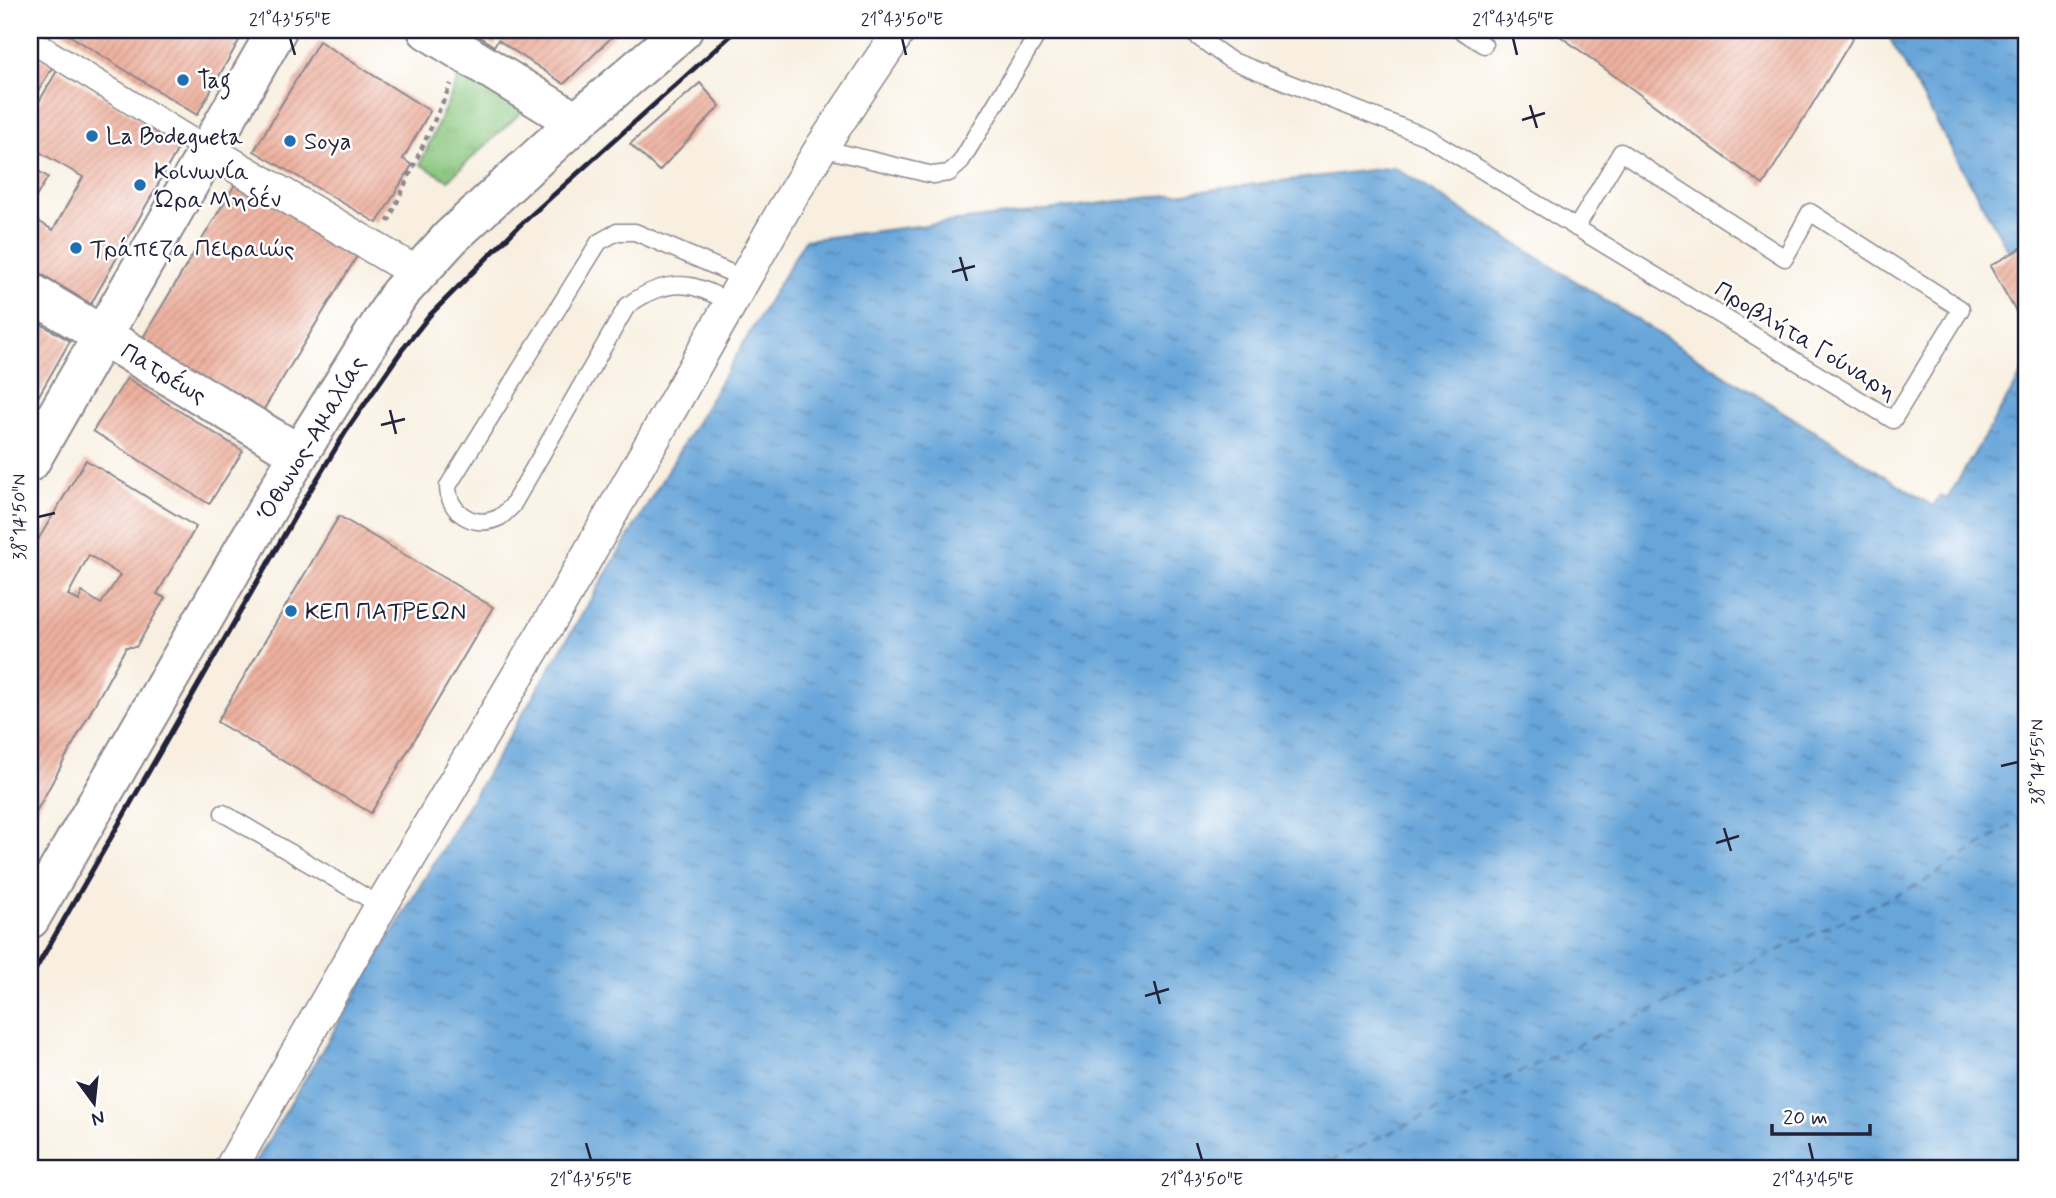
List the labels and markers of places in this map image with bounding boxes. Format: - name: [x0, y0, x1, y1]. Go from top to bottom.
- place label: Tag: [197, 66, 231, 100]
- marker: Tag: [175, 72, 191, 88]
- place label: La Bodegueta: [106, 122, 243, 153]
- place label: Soya: [304, 127, 352, 158]
- marker: La Bodegueta: [84, 128, 100, 144]
- marker: Soya: [282, 133, 298, 149]
- place label: Κοινωνία Ώρα Μηδέν: [154, 157, 281, 216]
- marker: Κοινωνία Ώρα Μηδέν: [132, 177, 148, 193]
- place label: Τράπεζα Πειραιώς: [90, 234, 295, 265]
- marker: Τράπεζα Πειραιώς: [68, 240, 84, 256]
- place label: ΚΕΠ ΠΑΤΡΕΩΝ: [305, 597, 466, 628]
- marker: ΚΕΠ ΠΑΤΡΕΩΝ: [283, 603, 299, 619]

